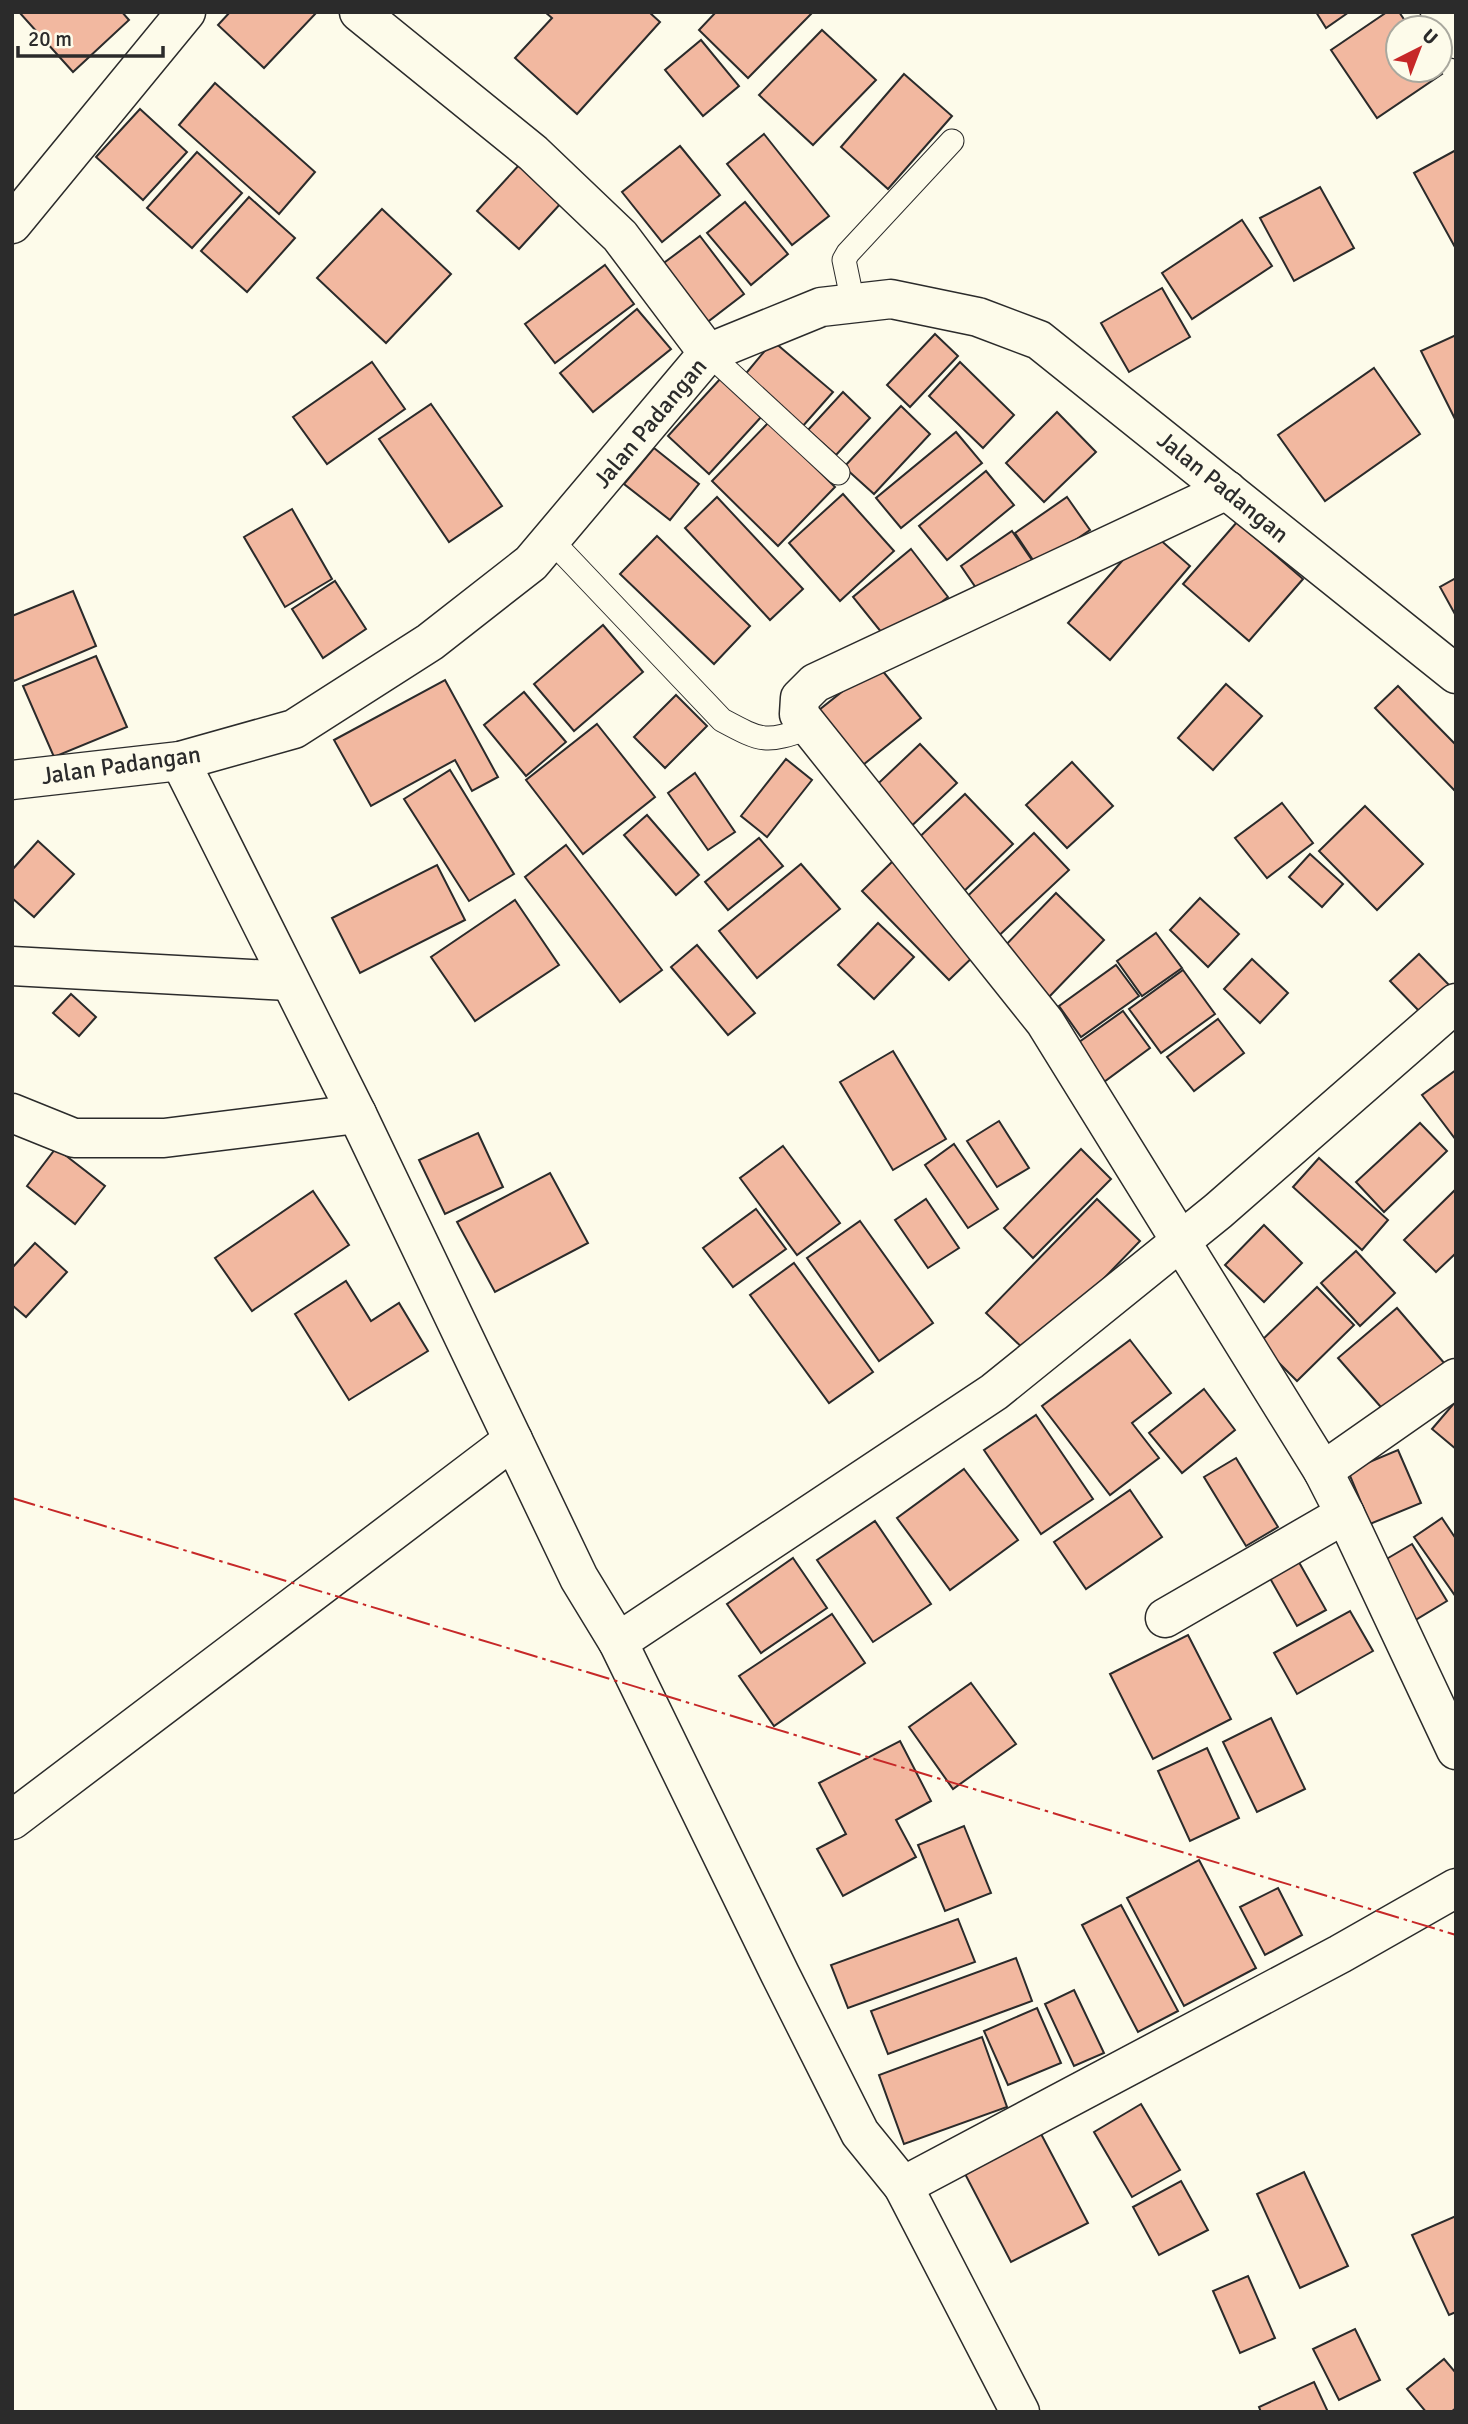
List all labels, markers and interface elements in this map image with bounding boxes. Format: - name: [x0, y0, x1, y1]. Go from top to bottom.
- scale bar: [18, 14, 163, 58]
- north arrow: [1384, 14, 1454, 84]
- text: U: [1417, 24, 1442, 50]
- text: 20 m: [28, 26, 72, 52]
- street label: Jalan Padangan: [587, 352, 713, 494]
- street label: Jalan Padangan: [1151, 425, 1295, 549]
- street label: Jalan Padangan: [39, 739, 203, 791]

